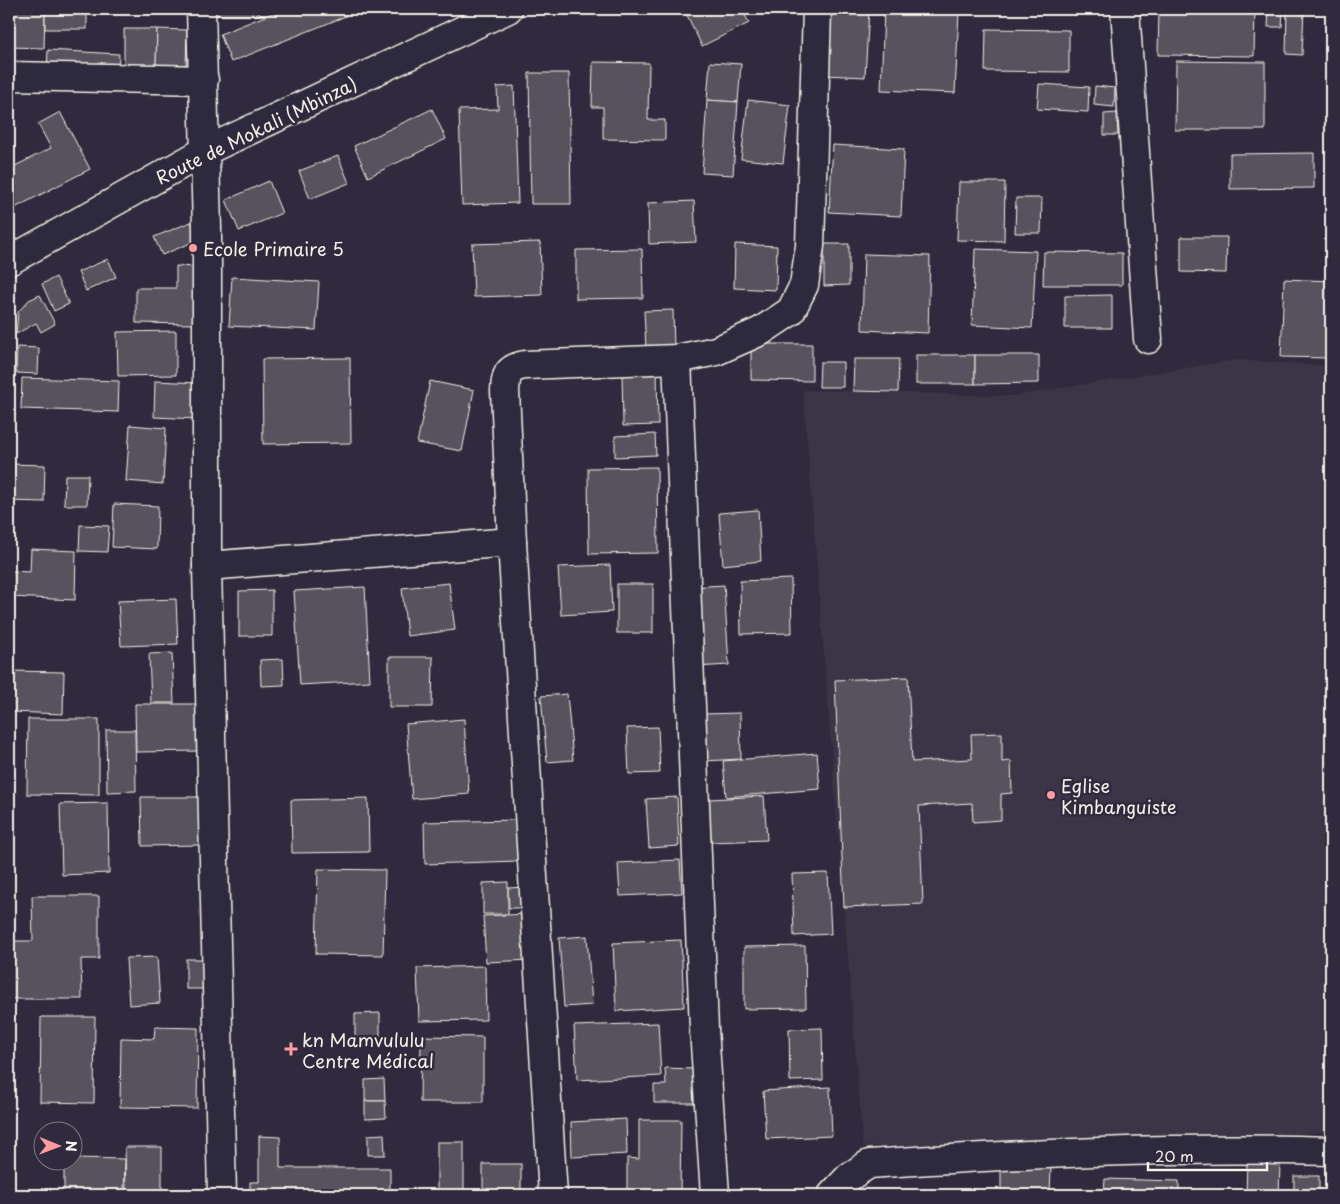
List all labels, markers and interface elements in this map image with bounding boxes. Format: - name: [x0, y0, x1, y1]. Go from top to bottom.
- street label: Route de Mokali (Mbinza): [151, 69, 361, 191]
- place label: Ecole Primaire 5: [203, 235, 344, 262]
- marker: Ecole Primaire 5: [187, 242, 199, 254]
- place label: Eglise Kimbanguiste: [1061, 772, 1177, 820]
- marker: Eglise Kimbanguiste: [1045, 789, 1057, 801]
- place label: kn Mamvululu Centre Médical: [302, 1026, 434, 1074]
- marker: kn Mamvululu Centre Médical: [284, 1042, 298, 1056]
- north arrow: [32, 1122, 82, 1172]
- scale bar: [1148, 1139, 1266, 1171]
- text: N: [61, 1141, 82, 1152]
- text: 20 m: [1155, 1144, 1194, 1167]

